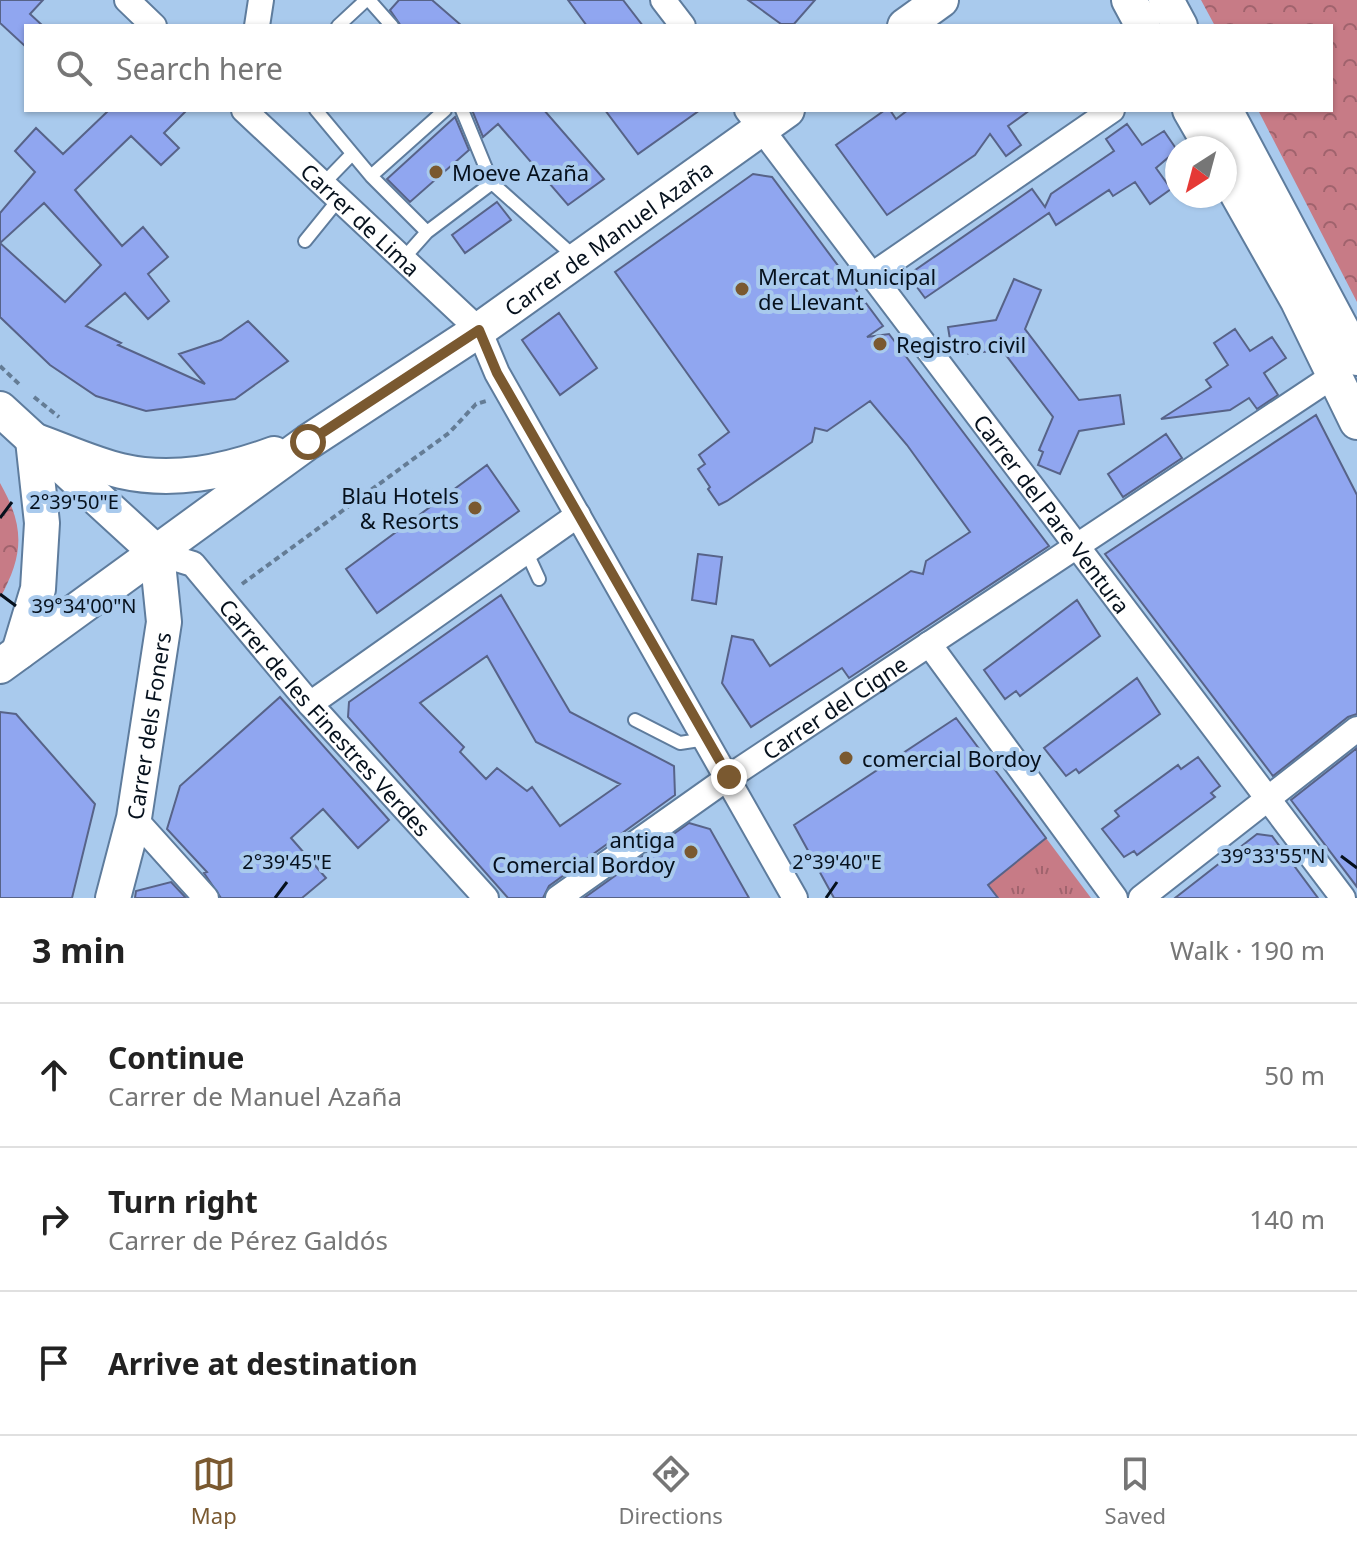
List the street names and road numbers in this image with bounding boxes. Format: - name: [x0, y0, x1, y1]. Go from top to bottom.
- street label: Carrer de Manuel Azaña: [498, 153, 718, 322]
- street label: Carrer de Lima: [295, 156, 427, 283]
- street label: Carrer del Pare Ventura: [967, 408, 1137, 619]
- street label: Carrer de les Finestres Verdes: [213, 592, 438, 842]
- street label: Carrer dels Foners: [119, 630, 177, 822]
- street label: Carrer del Cigne: [756, 648, 913, 766]

